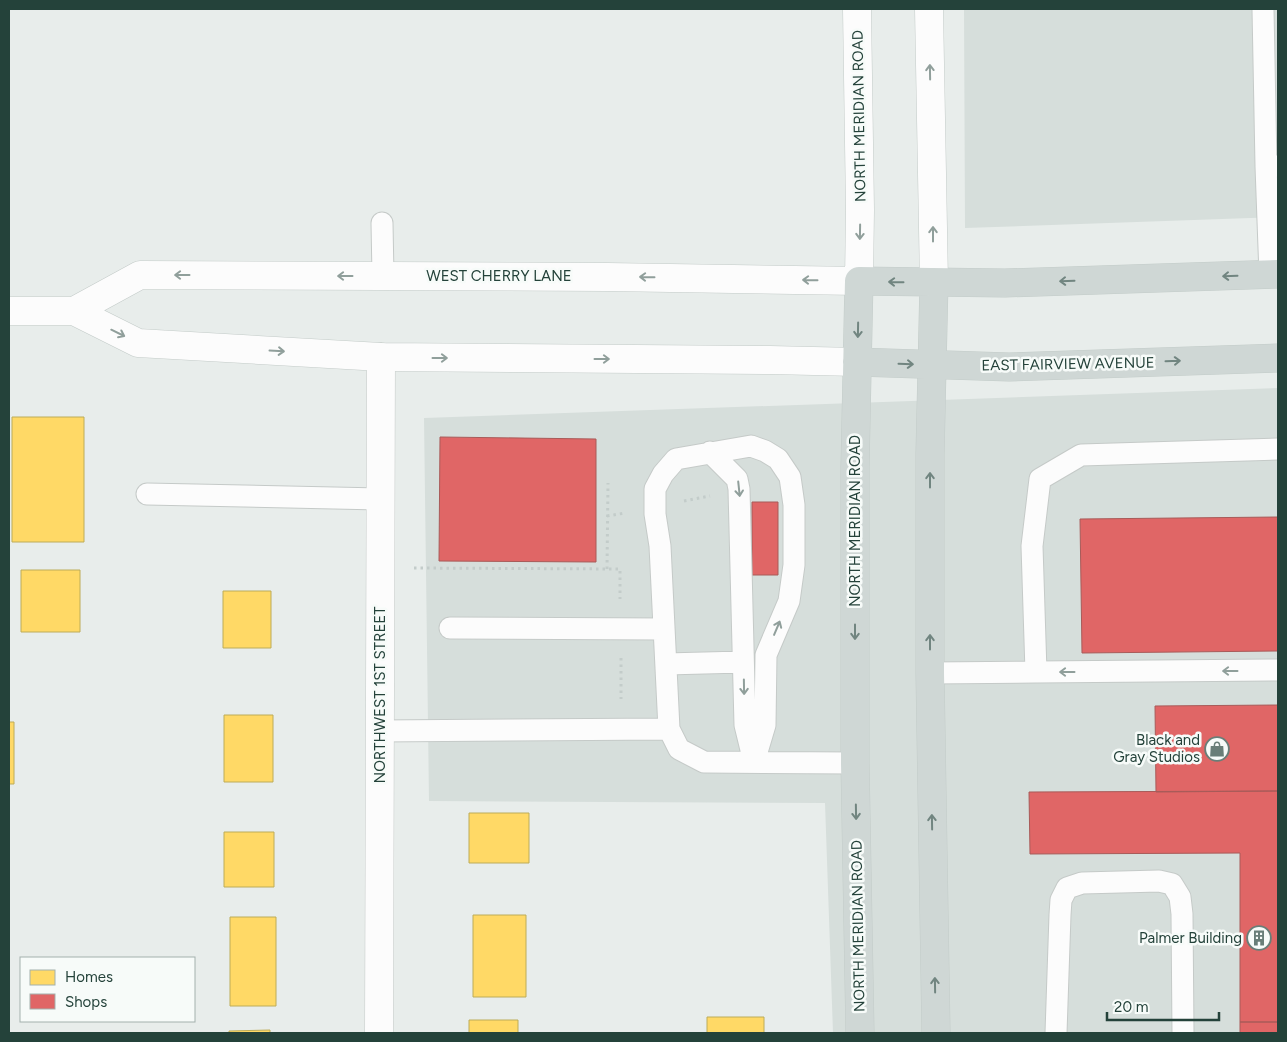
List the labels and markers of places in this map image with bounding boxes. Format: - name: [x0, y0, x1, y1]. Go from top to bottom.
- place label: Black and Gray Studios: [1113, 731, 1200, 766]
- shop icon: Black and Gray Studios: [1204, 736, 1230, 762]
- building icon: Palmer Building: [1246, 925, 1272, 951]
- place label: Palmer Building: [1139, 929, 1242, 947]

